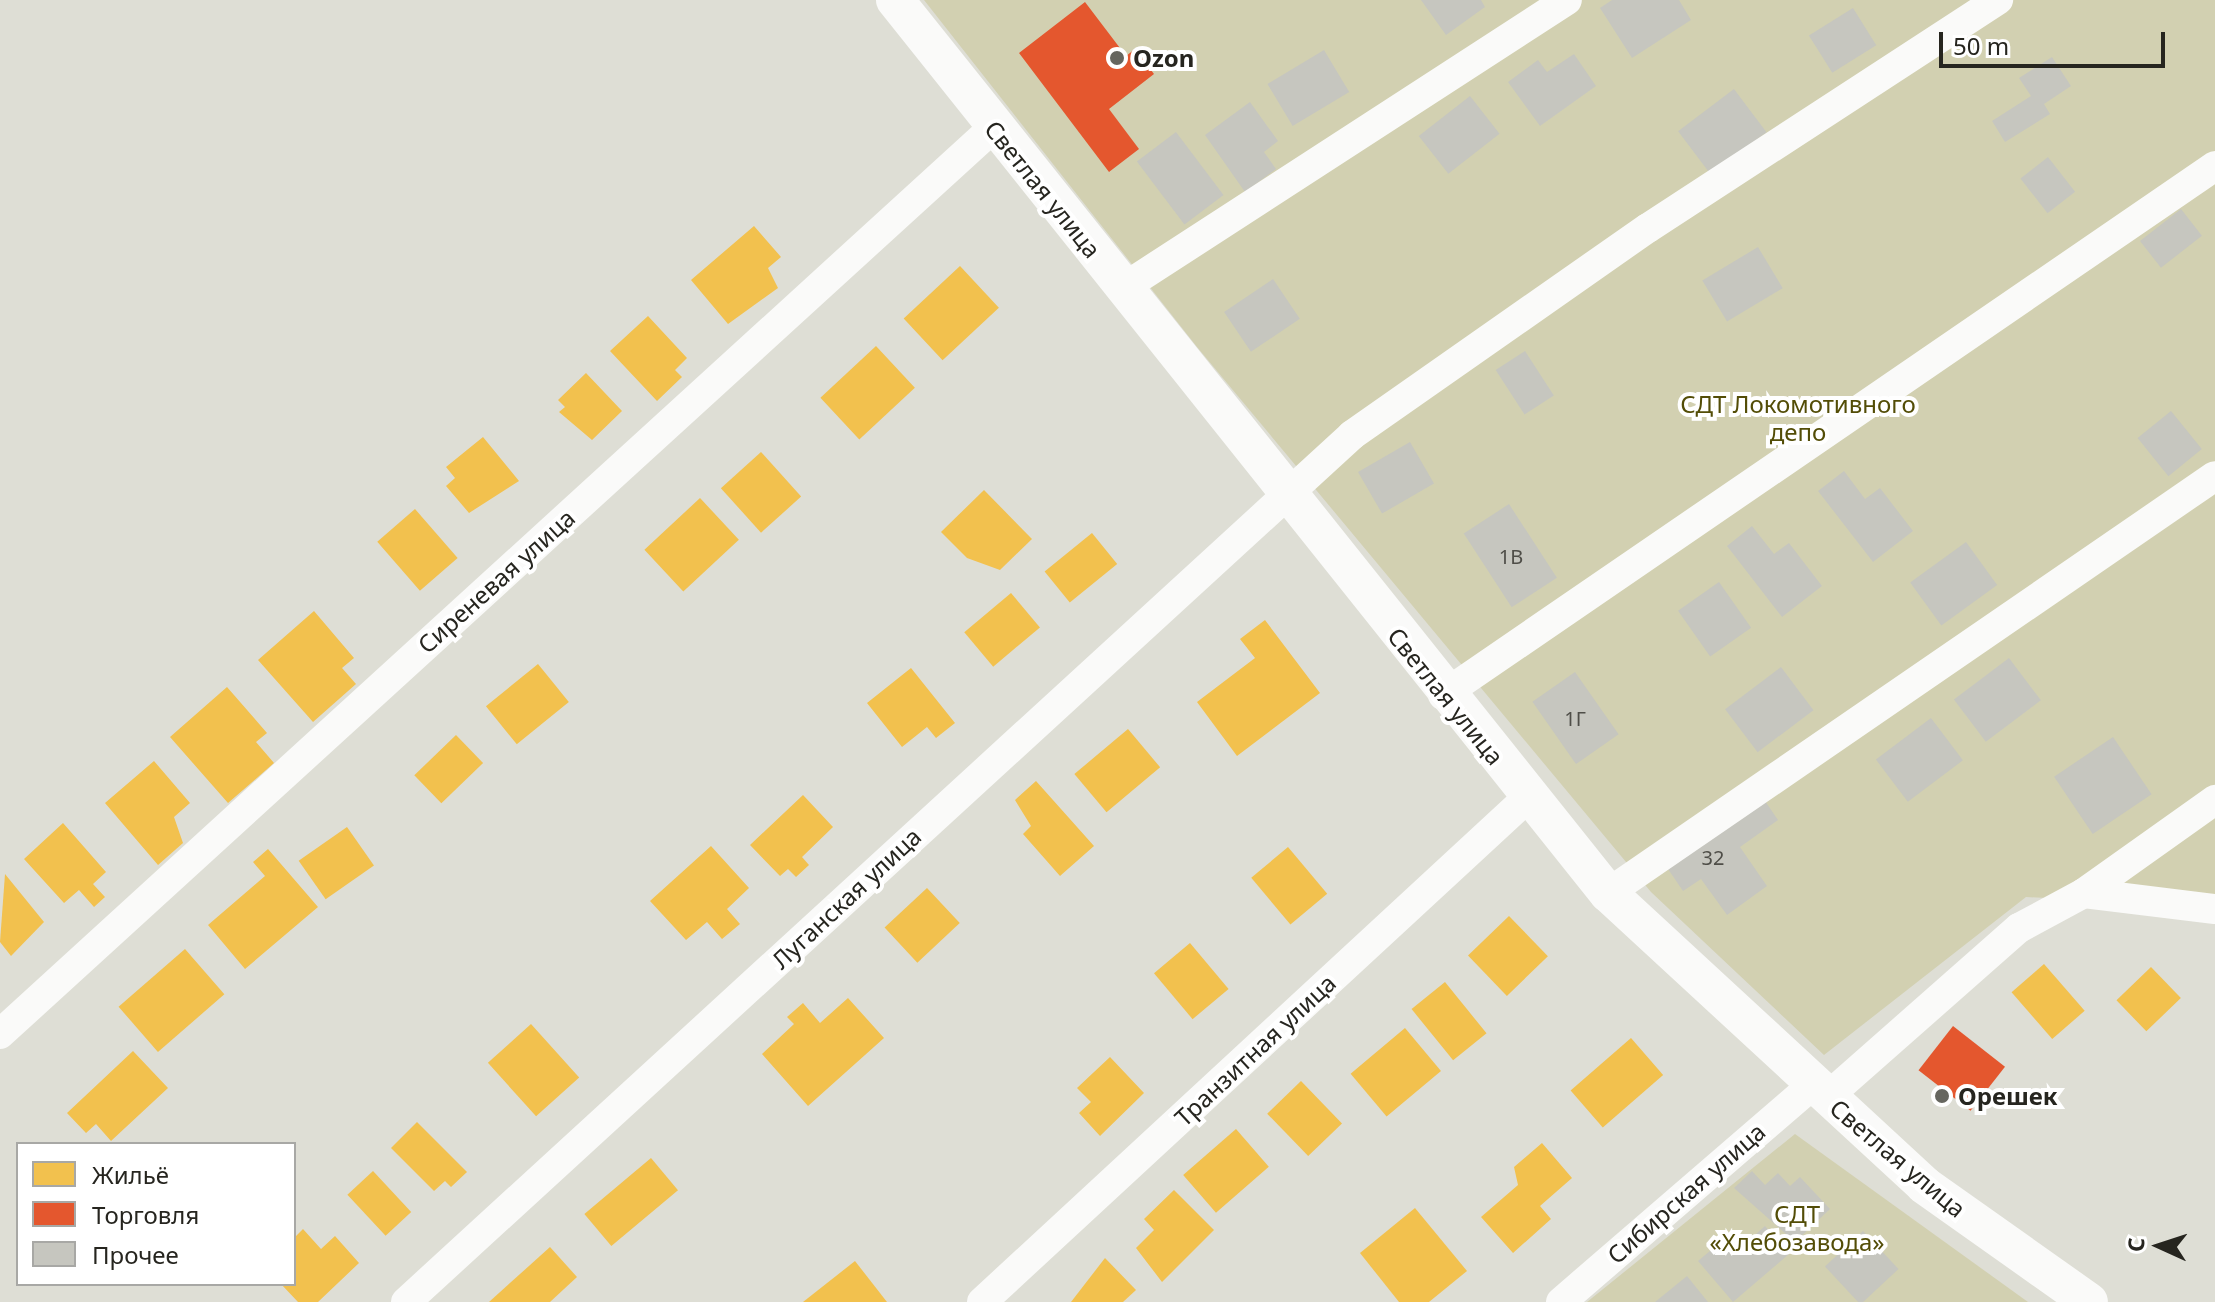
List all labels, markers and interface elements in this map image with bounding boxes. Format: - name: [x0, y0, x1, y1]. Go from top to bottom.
- scale bar: [1943, 16, 2169, 66]
- text: 50 m: [1953, 29, 2009, 62]
- place label: Ozon: [1133, 44, 1194, 72]
- marker: Ozon: [1108, 49, 1126, 67]
- street label: Светлая улица: [979, 115, 1107, 263]
- park label: СДТ Локомотивного депо: [1680, 390, 1916, 446]
- street label: Сиреневая улица: [412, 503, 580, 659]
- house number: 1В: [1499, 544, 1523, 568]
- street label: Светлая улица: [1382, 622, 1510, 770]
- house number: 1Г: [1564, 706, 1586, 730]
- street label: Луганская улица: [766, 822, 926, 974]
- house number: 32: [1702, 845, 1724, 869]
- street label: Транзитная улица: [1169, 968, 1341, 1132]
- place label: Орешек: [1958, 1082, 2058, 1110]
- marker: Орешек: [1933, 1087, 1951, 1105]
- street label: Светлая улица: [1824, 1093, 1972, 1223]
- street label: Сибирская улица: [1601, 1117, 1771, 1269]
- legend: [16, 1142, 296, 1286]
- text: Жильё: [92, 1158, 169, 1191]
- text: Торговля: [92, 1198, 199, 1231]
- park label: СДТ «Хлебозавода»: [1710, 1200, 1884, 1256]
- north arrow: [2119, 1206, 2199, 1286]
- text: С: [2120, 1237, 2150, 1253]
- text: Прочее: [92, 1238, 179, 1271]

